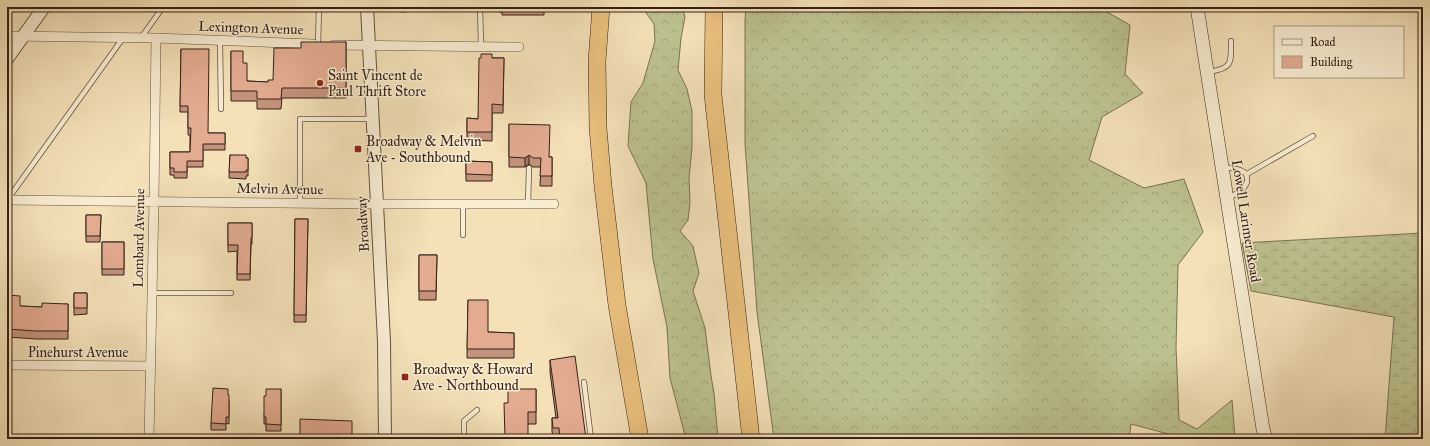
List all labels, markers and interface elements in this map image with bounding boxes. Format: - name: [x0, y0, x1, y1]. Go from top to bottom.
- street label: Lexington Avenue: [198, 18, 304, 38]
- legend: [1274, 26, 1404, 78]
- text: Road: [1310, 35, 1336, 49]
- text: Building: [1310, 55, 1353, 70]
- place label: Saint Vincent de Paul Thrift Store: [328, 67, 426, 100]
- marker: Saint Vincent de Paul Thrift Store: [315, 78, 325, 88]
- place label: Broadway & Melvin Ave - Southbound: [365, 133, 482, 166]
- marker: Broadway & Melvin Ave - Southbound: [353, 144, 363, 154]
- street label: Lowell Larimer Road: [1228, 158, 1264, 284]
- street label: Melvin Avenue: [236, 180, 324, 198]
- street label: Lombard Avenue: [130, 188, 148, 288]
- street label: Broadway: [353, 195, 373, 252]
- street label: Pinehurst Avenue: [28, 344, 129, 361]
- place label: Broadway & Howard Ave - Northbound: [412, 361, 533, 394]
- marker: Broadway & Howard Ave - Northbound: [400, 372, 410, 382]

